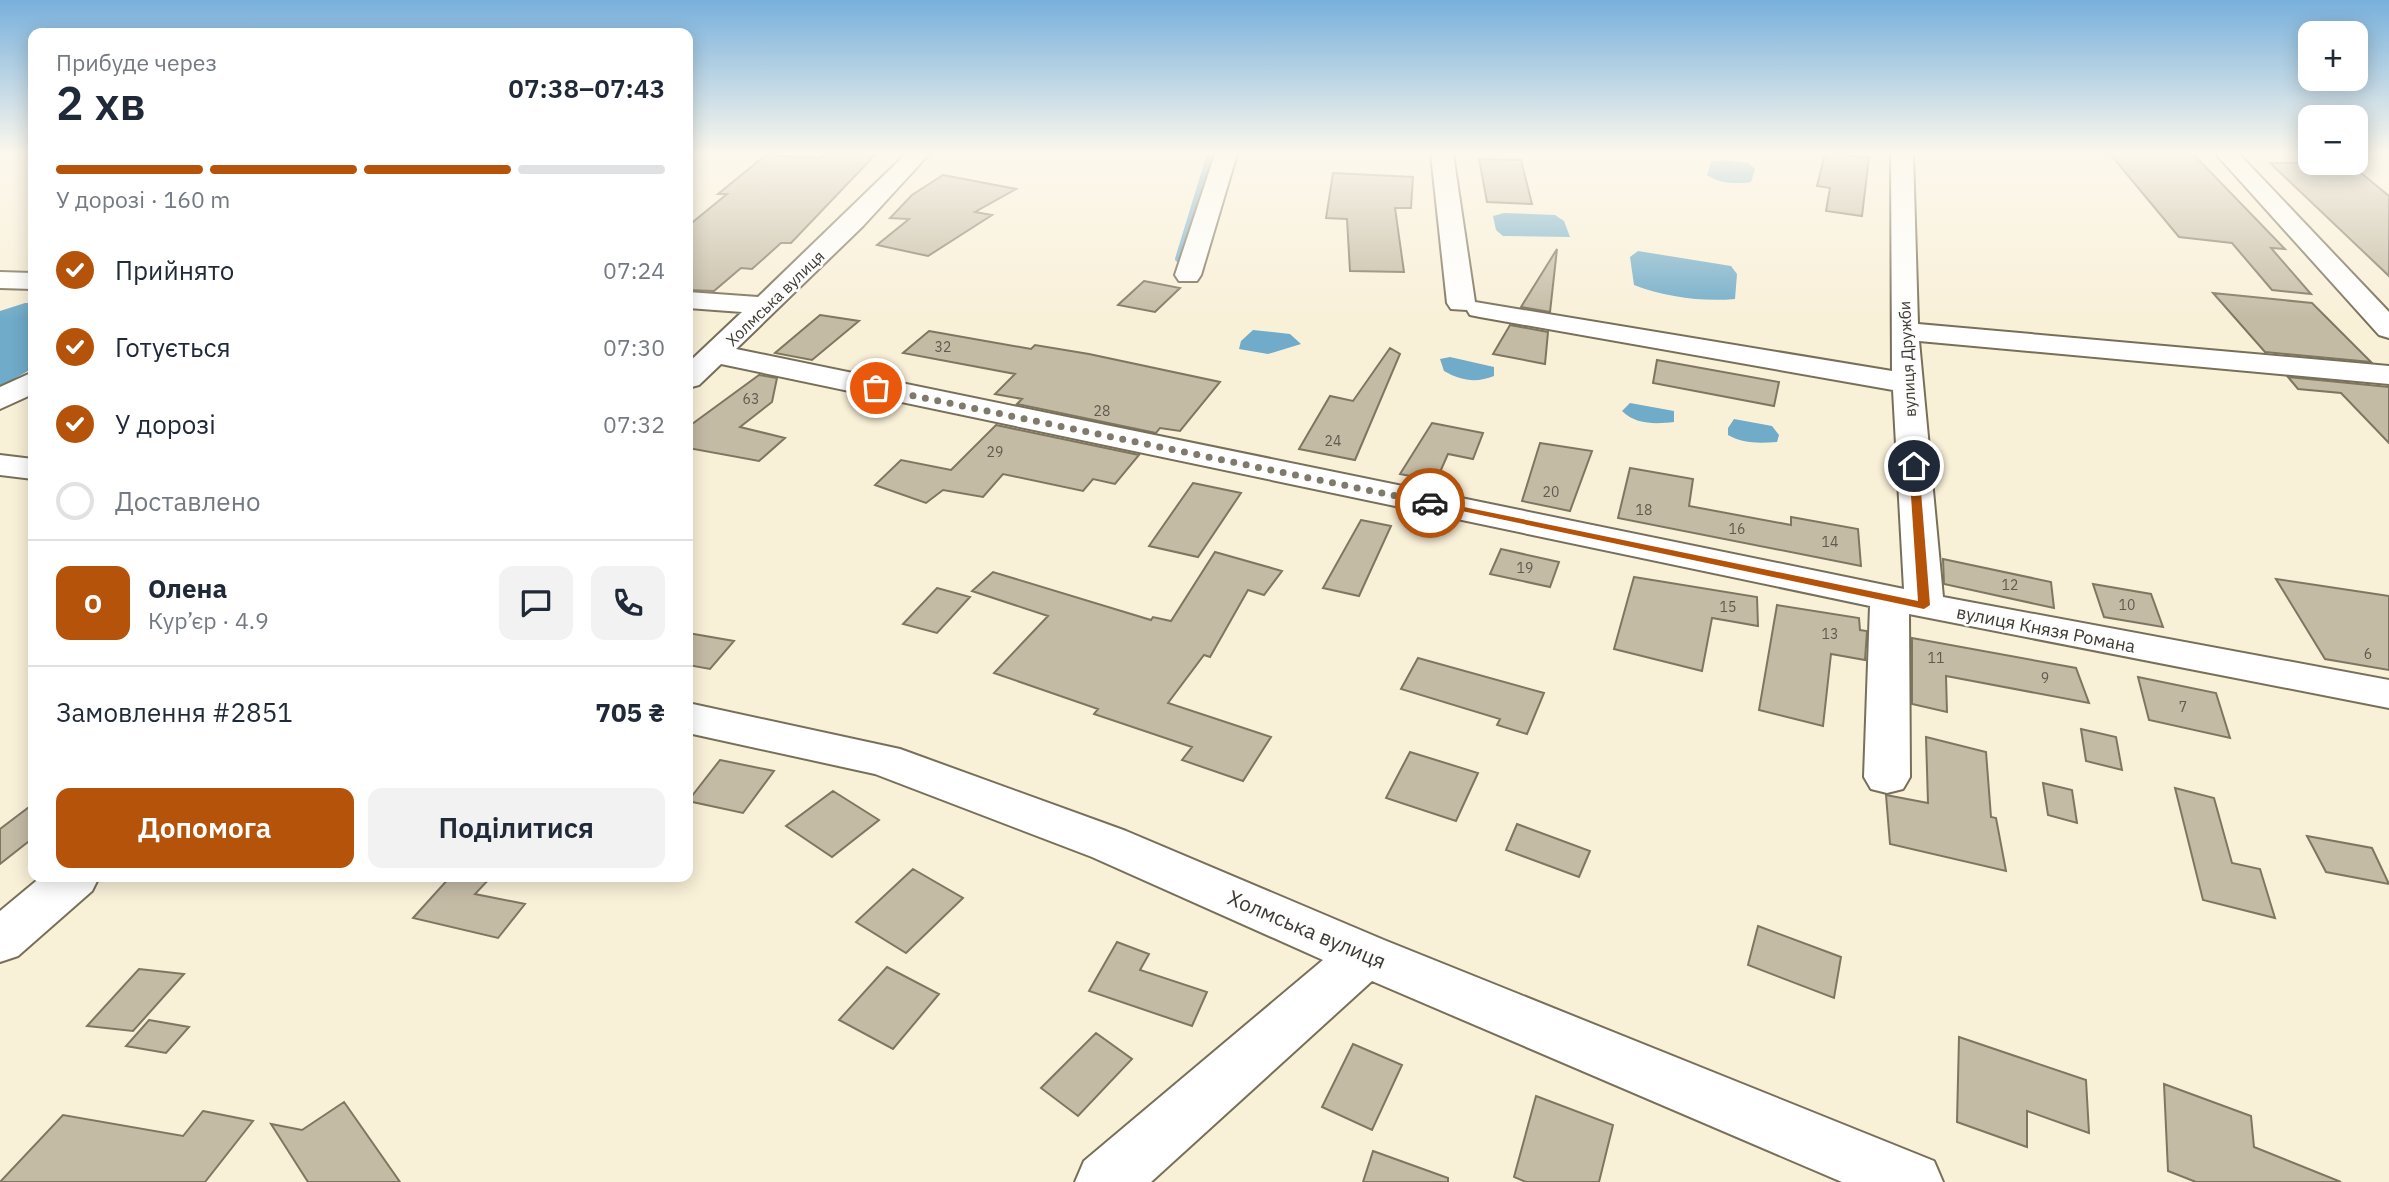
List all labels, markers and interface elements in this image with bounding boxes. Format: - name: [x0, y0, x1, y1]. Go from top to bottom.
- map controls: [2298, 21, 2368, 175]
- button: +: [2298, 21, 2368, 91]
- text: Прибуде через: [56, 47, 217, 77]
- text: 07:38–07:43: [508, 71, 665, 105]
- text: 2 хв: [56, 73, 146, 133]
- button: −: [2298, 105, 2368, 175]
- text: У дорозі · 160 m: [56, 184, 230, 214]
- street label: Холмська вулиця: [722, 246, 828, 350]
- icon: check: [56, 251, 94, 289]
- text: Прийнято: [115, 253, 234, 287]
- text: 07:24: [603, 255, 665, 285]
- street label: вулиця Дружби: [1894, 300, 1920, 418]
- icon: check: [56, 328, 94, 366]
- text: Готується: [115, 330, 231, 364]
- text: 07:30: [603, 332, 665, 362]
- house number: 32: [935, 338, 951, 356]
- pin: [846, 358, 906, 418]
- icon: bag: [857, 369, 895, 407]
- house number: 63: [743, 390, 759, 408]
- house number: 28: [1094, 402, 1110, 420]
- icon: check: [56, 405, 94, 443]
- text: У дорозі: [115, 407, 216, 441]
- text: 07:32: [603, 409, 665, 439]
- house number: 24: [1325, 432, 1341, 450]
- pin: [1884, 436, 1944, 496]
- house number: 29: [987, 443, 1003, 461]
- icon: home: [1895, 447, 1933, 485]
- courier: [1395, 468, 1465, 538]
- house number: 20: [1543, 483, 1559, 501]
- text: Доставлено: [115, 484, 261, 518]
- icon: car: [1411, 484, 1449, 522]
- house number: 18: [1636, 501, 1652, 519]
- house number: 16: [1729, 520, 1745, 538]
- house number: 14: [1822, 533, 1838, 551]
- house number: 19: [1517, 559, 1533, 577]
- button: chat: [499, 566, 573, 640]
- button: phone: [591, 566, 665, 640]
- text: Олена: [148, 571, 227, 605]
- house number: 12: [2002, 576, 2018, 594]
- text: О: [84, 586, 102, 620]
- house number: 10: [2119, 596, 2135, 614]
- house number: 15: [1720, 598, 1736, 616]
- street label: вулиця Князя Романа: [1955, 600, 2138, 658]
- text: Кур’єр · 4.9: [148, 605, 269, 635]
- house number: 13: [1822, 625, 1838, 643]
- house number: 6: [2364, 645, 2372, 663]
- house number: 11: [1928, 649, 1944, 667]
- house number: 9: [2041, 669, 2049, 687]
- text: Замовлення #2851: [56, 695, 293, 729]
- text: 705 ₴: [595, 695, 665, 729]
- house number: 7: [2179, 698, 2187, 716]
- button: Допомога: [56, 788, 354, 868]
- button: Поділитися: [368, 788, 665, 868]
- street label: Холмська вулиця: [1224, 883, 1390, 975]

